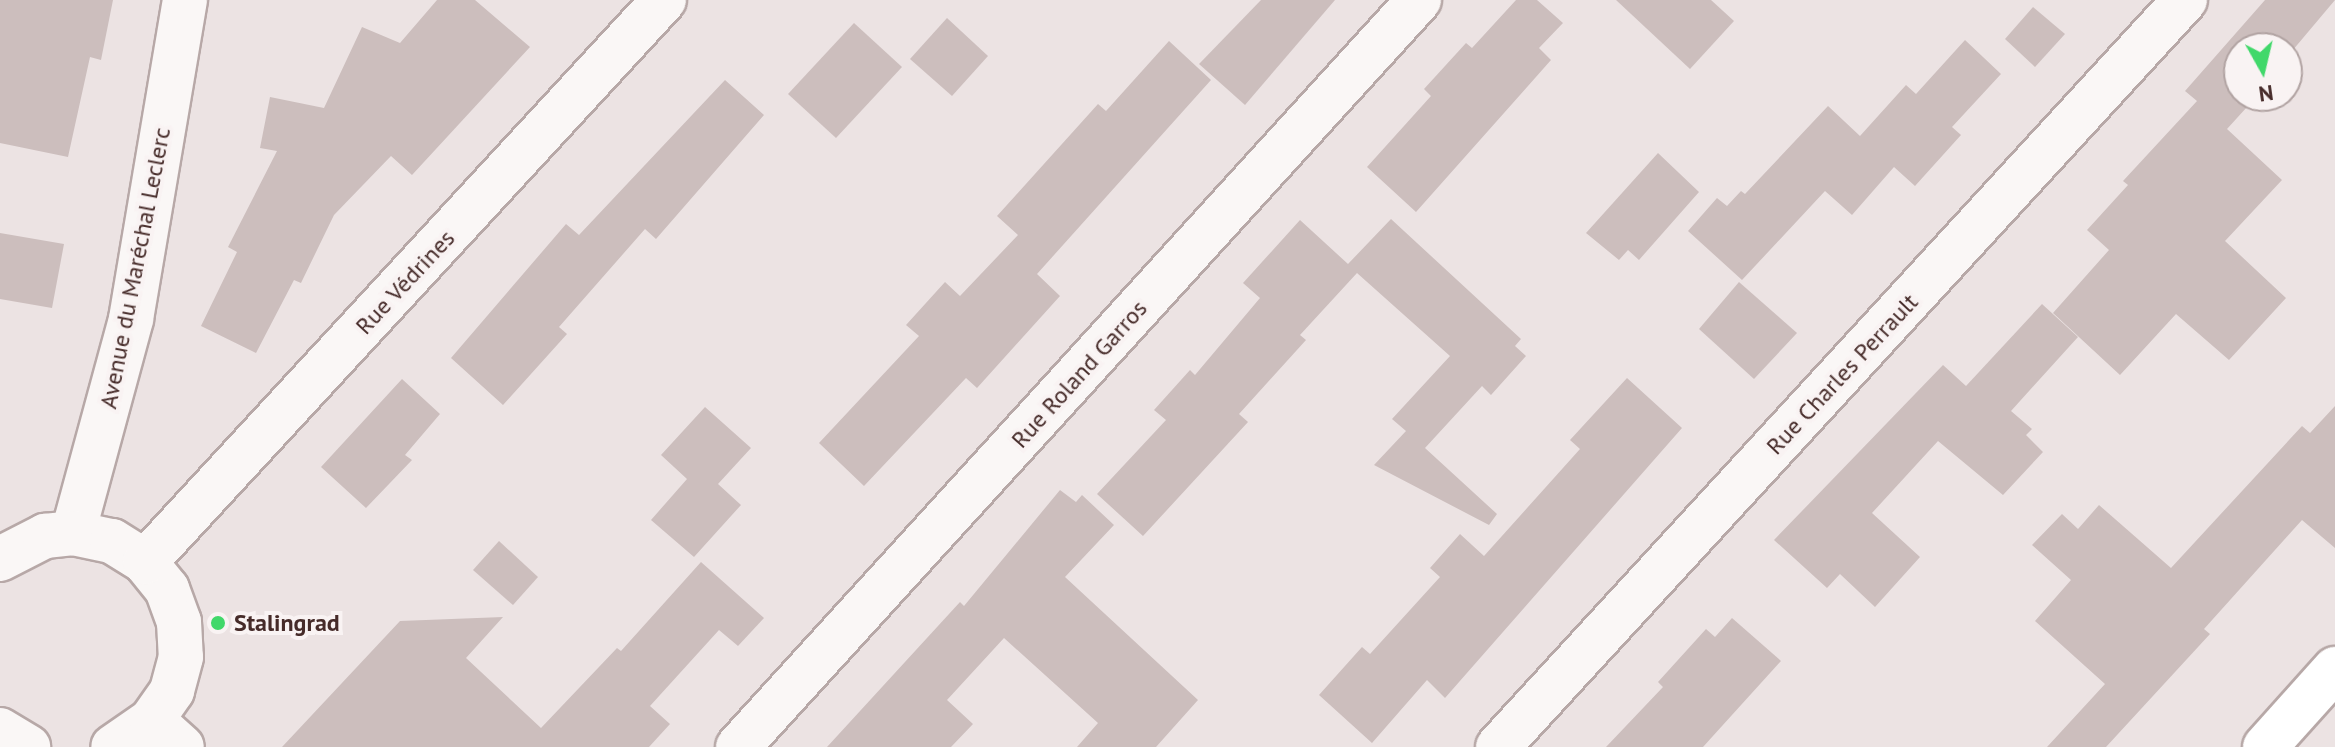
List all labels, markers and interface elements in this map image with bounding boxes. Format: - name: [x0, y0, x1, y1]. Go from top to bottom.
- north arrow: [2223, 32, 2303, 112]
- text: N: [2257, 79, 2275, 109]
- street label: Avenue du Maréchal Leclerc: [94, 125, 176, 411]
- street label: Rue Védrines: [349, 224, 461, 340]
- street label: Rue Charles Perrault: [1760, 288, 1924, 460]
- street label: Rue Roland Garros: [1005, 294, 1153, 454]
- place label: Stalingrad: [234, 609, 340, 637]
- marker: Stalingrad: [209, 614, 227, 632]

